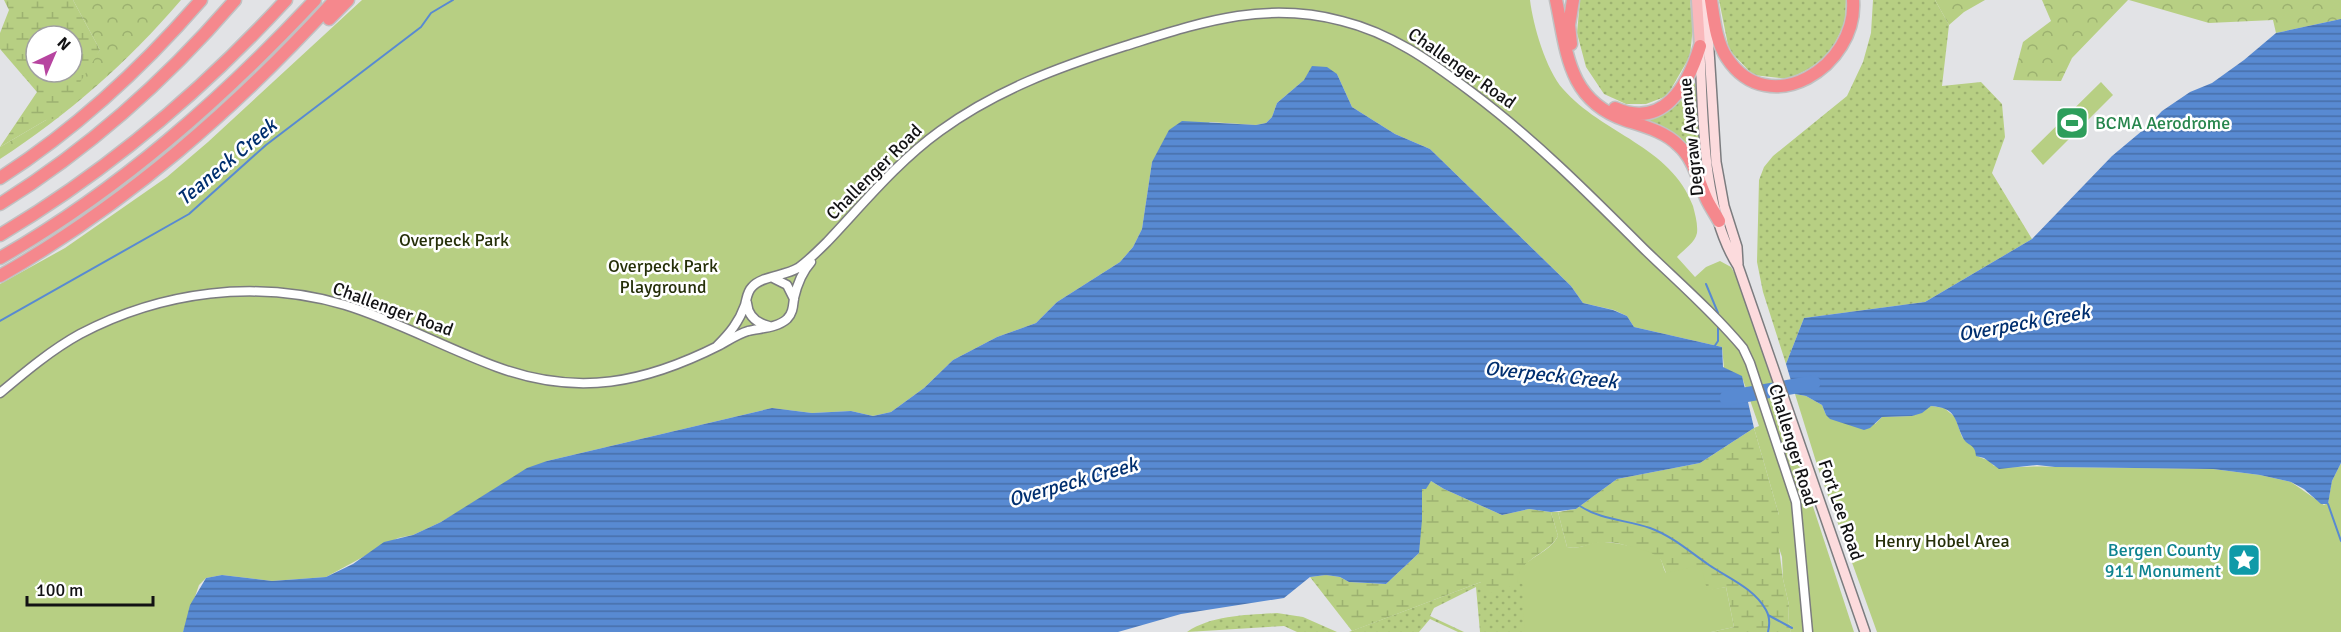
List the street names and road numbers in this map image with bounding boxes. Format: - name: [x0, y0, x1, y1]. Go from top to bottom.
- street label: Challenger Road: [1404, 23, 1520, 113]
- street label: Degraw Avenue: [1674, 77, 1708, 197]
- street label: Challenger Road: [822, 120, 926, 224]
- street label: Challenger Road: [330, 277, 456, 341]
- street label: Challenger Road: [1764, 381, 1822, 509]
- street label: Fort Lee Road: [1814, 457, 1868, 563]

